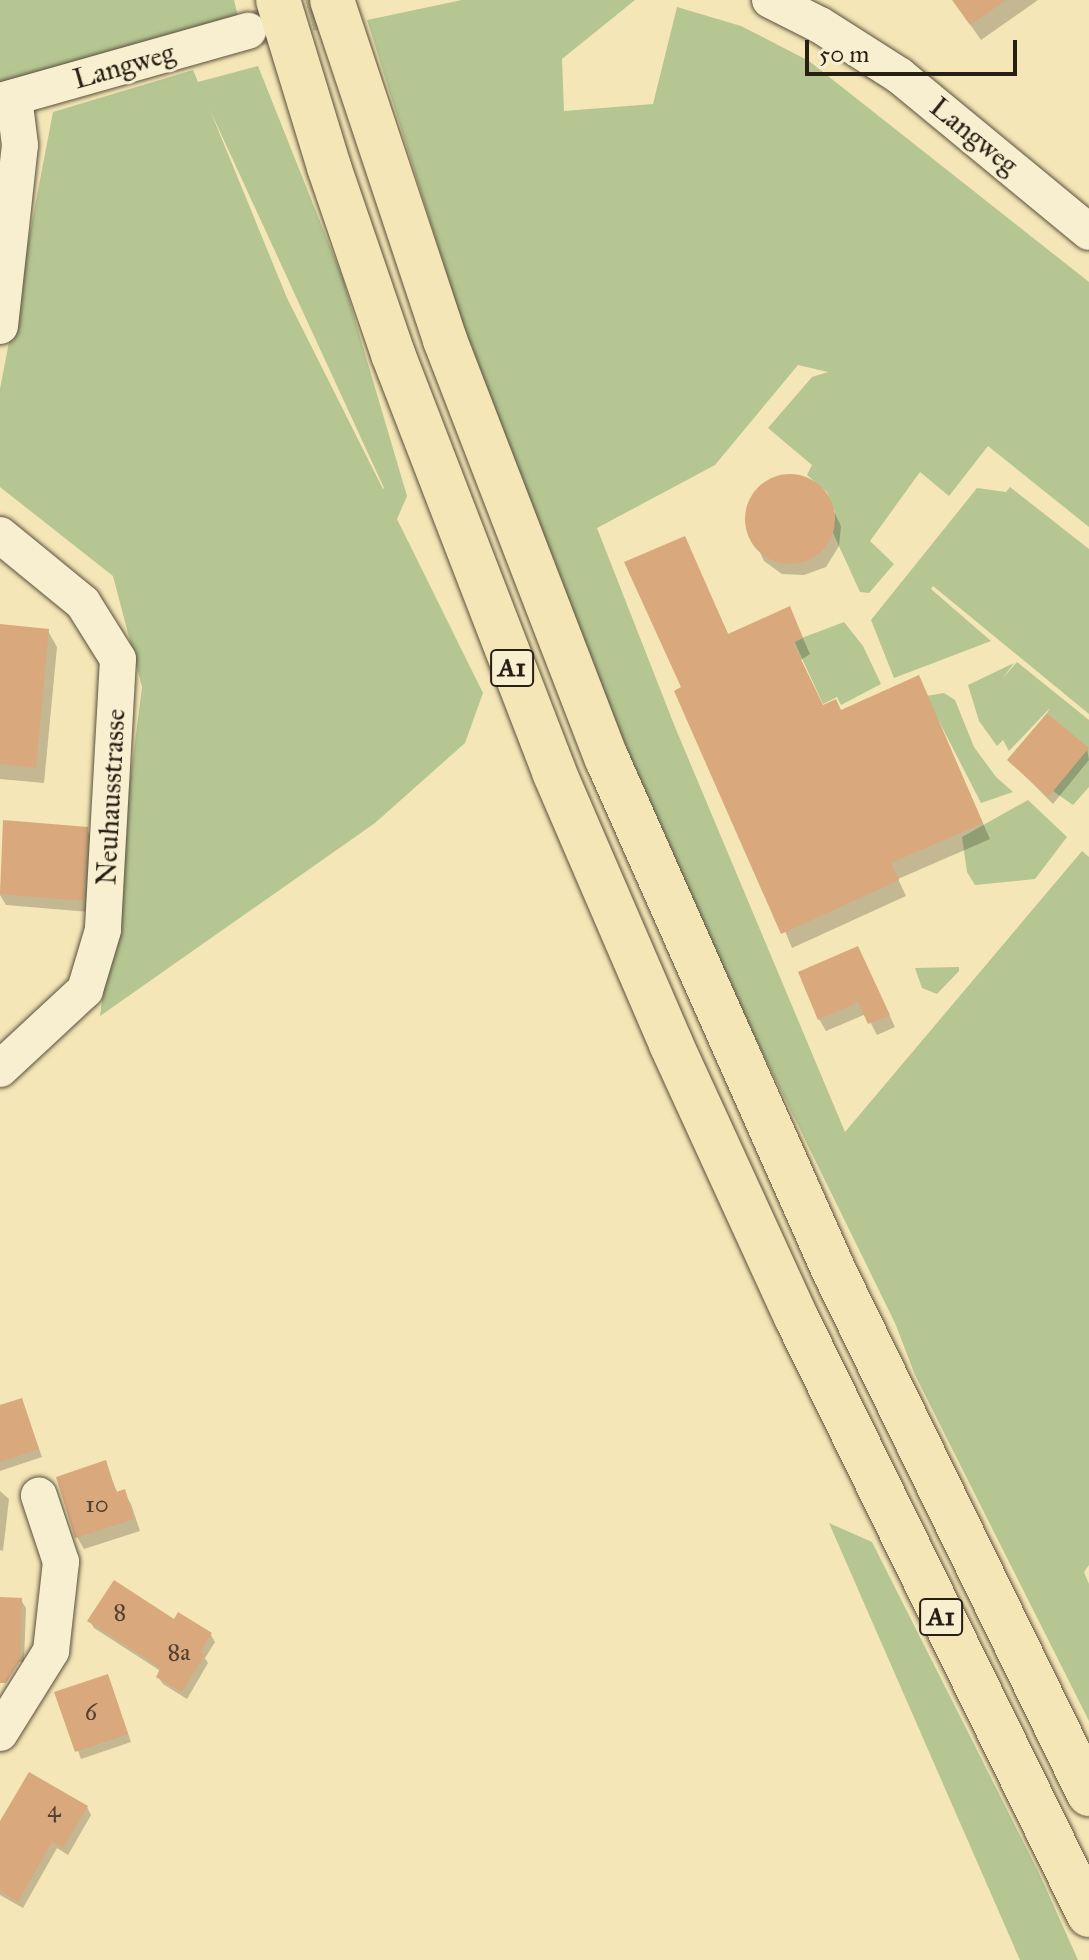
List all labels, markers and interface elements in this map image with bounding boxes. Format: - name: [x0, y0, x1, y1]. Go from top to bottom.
- scale bar: [809, 24, 1021, 74]
- street label: Langweg: [69, 36, 179, 96]
- text: 50 m: [819, 39, 869, 69]
- street label: Langweg: [923, 90, 1025, 182]
- road number: A1: [490, 646, 534, 690]
- street label: Neuhausstrasse: [90, 708, 132, 886]
- house number: 10: [85, 1491, 109, 1519]
- road number: A1: [919, 1595, 963, 1639]
- house number: 8: [114, 1599, 126, 1627]
- house number: 8a: [168, 1639, 190, 1667]
- house number: 6: [85, 1699, 97, 1727]
- house number: 4: [47, 1796, 61, 1824]

